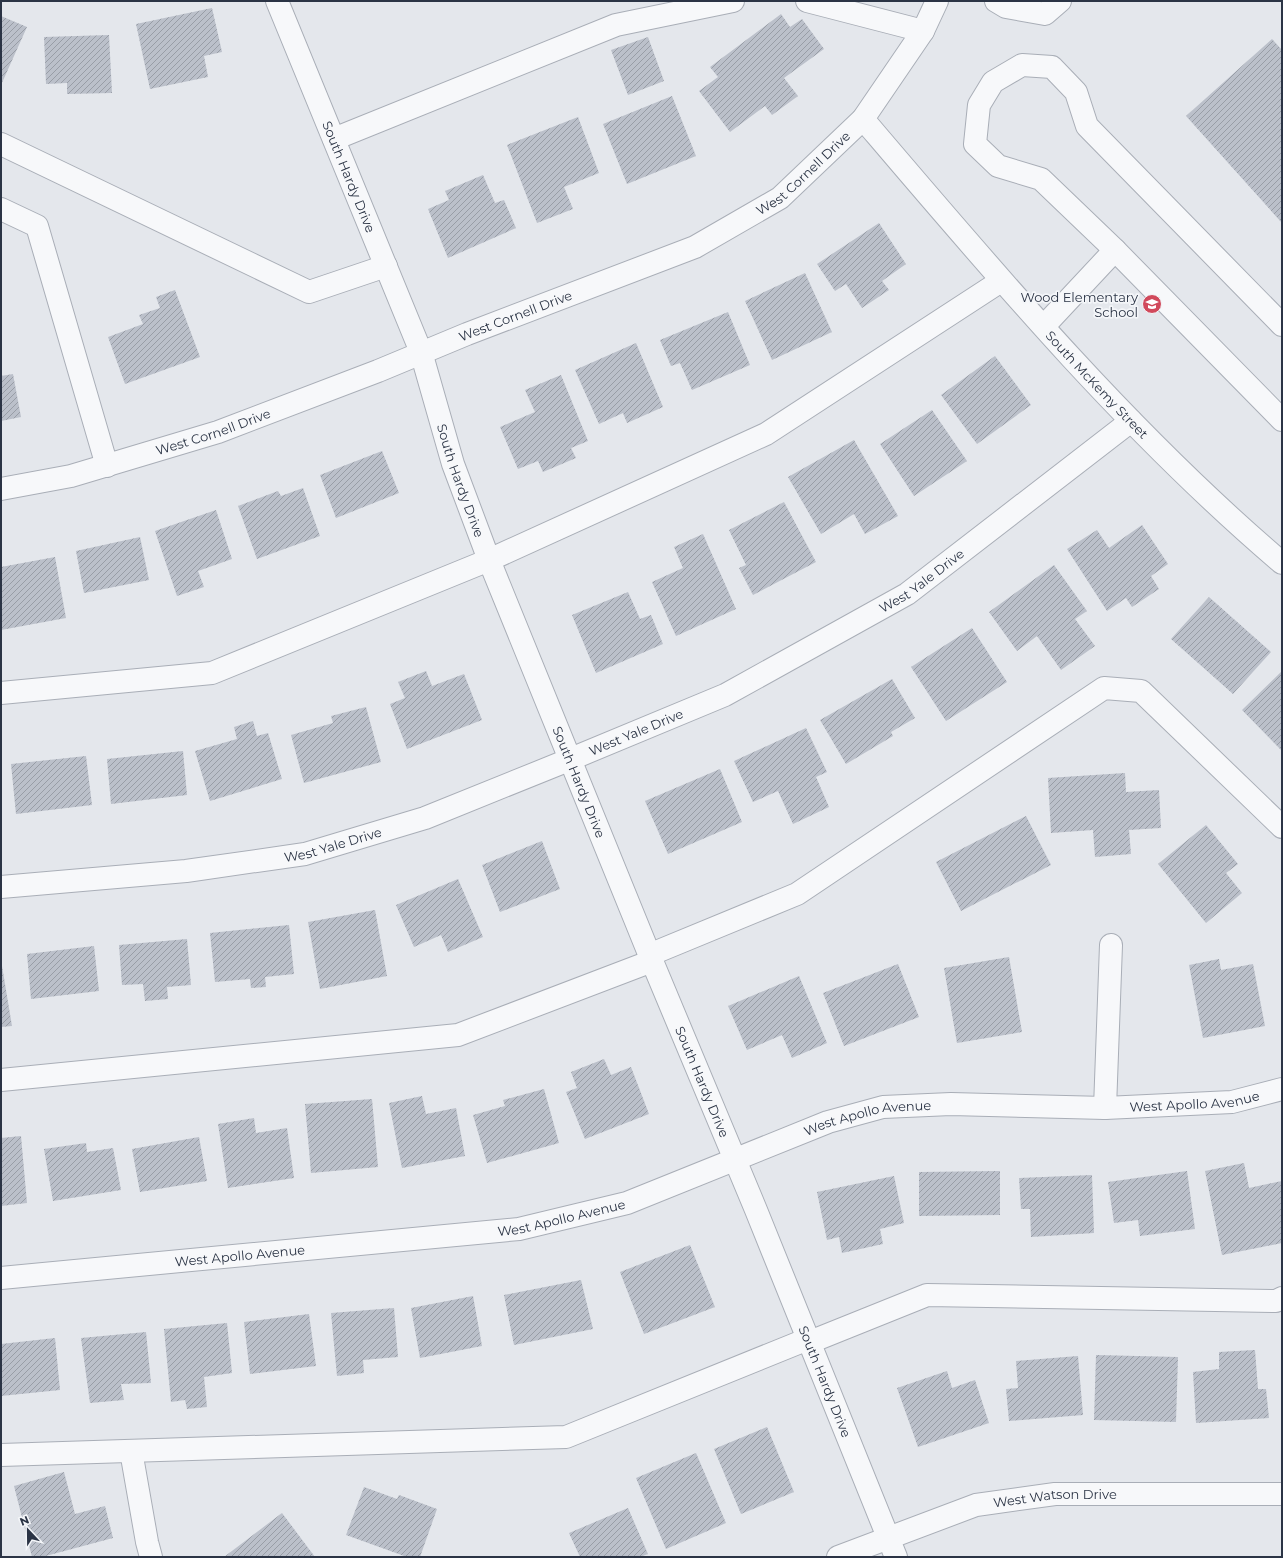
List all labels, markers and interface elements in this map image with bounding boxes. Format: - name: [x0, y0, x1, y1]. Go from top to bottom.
- street label: South Hardy Drive: [319, 119, 379, 235]
- street label: West Cornell Drive: [753, 128, 853, 218]
- street label: West Cornell Drive: [456, 287, 574, 345]
- place label: Wood Elementary School: [1020, 289, 1139, 320]
- school or university icon: Wood Elementary School: [1141, 293, 1163, 315]
- street label: South McKemy Street: [1042, 327, 1152, 442]
- street label: West Cornell Drive: [154, 405, 273, 458]
- street label: South Hardy Drive: [434, 422, 488, 540]
- street label: West Yale Drive: [876, 545, 967, 616]
- street label: West Yale Drive: [586, 705, 686, 759]
- street label: South Hardy Drive: [549, 724, 609, 840]
- street label: West Yale Drive: [283, 823, 383, 865]
- street label: South Hardy Drive: [672, 1024, 733, 1140]
- street label: West Apollo Avenue: [1129, 1087, 1261, 1115]
- street label: West Apollo Avenue: [801, 1097, 932, 1139]
- street label: West Apollo Avenue: [497, 1196, 627, 1239]
- street label: West Apollo Avenue: [174, 1241, 306, 1270]
- street label: South Hardy Drive: [795, 1323, 855, 1440]
- street label: West Watson Drive: [992, 1486, 1117, 1511]
- north arrow: [8, 1510, 48, 1550]
- text: N: [18, 1513, 31, 1529]

